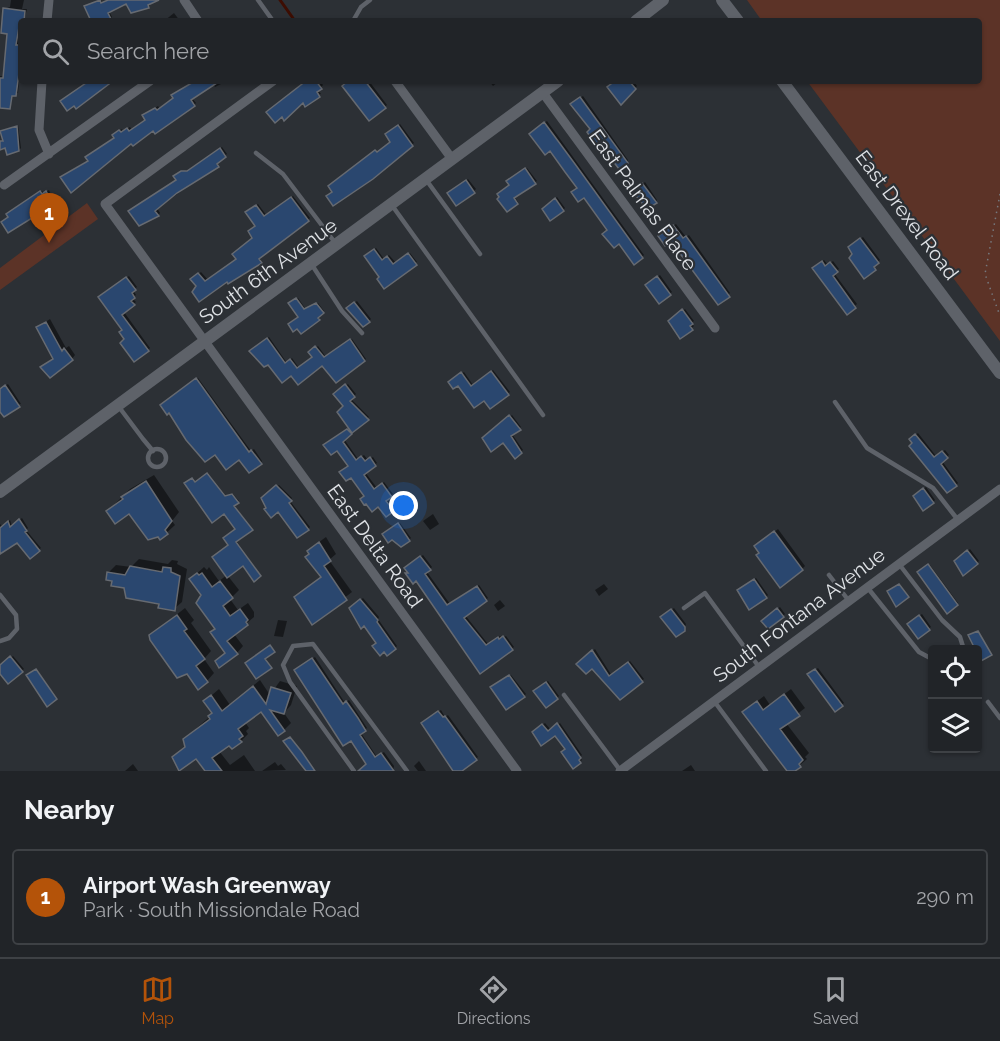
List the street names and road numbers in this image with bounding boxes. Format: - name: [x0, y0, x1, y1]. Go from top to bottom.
- street label: East Palmas Place: [584, 125, 702, 275]
- street label: East Drexel Road: [850, 145, 964, 285]
- street label: South 6th Avenue: [194, 213, 342, 329]
- street label: East Delta Road: [322, 480, 428, 612]
- street label: South Fontana Avenue: [708, 542, 890, 687]

